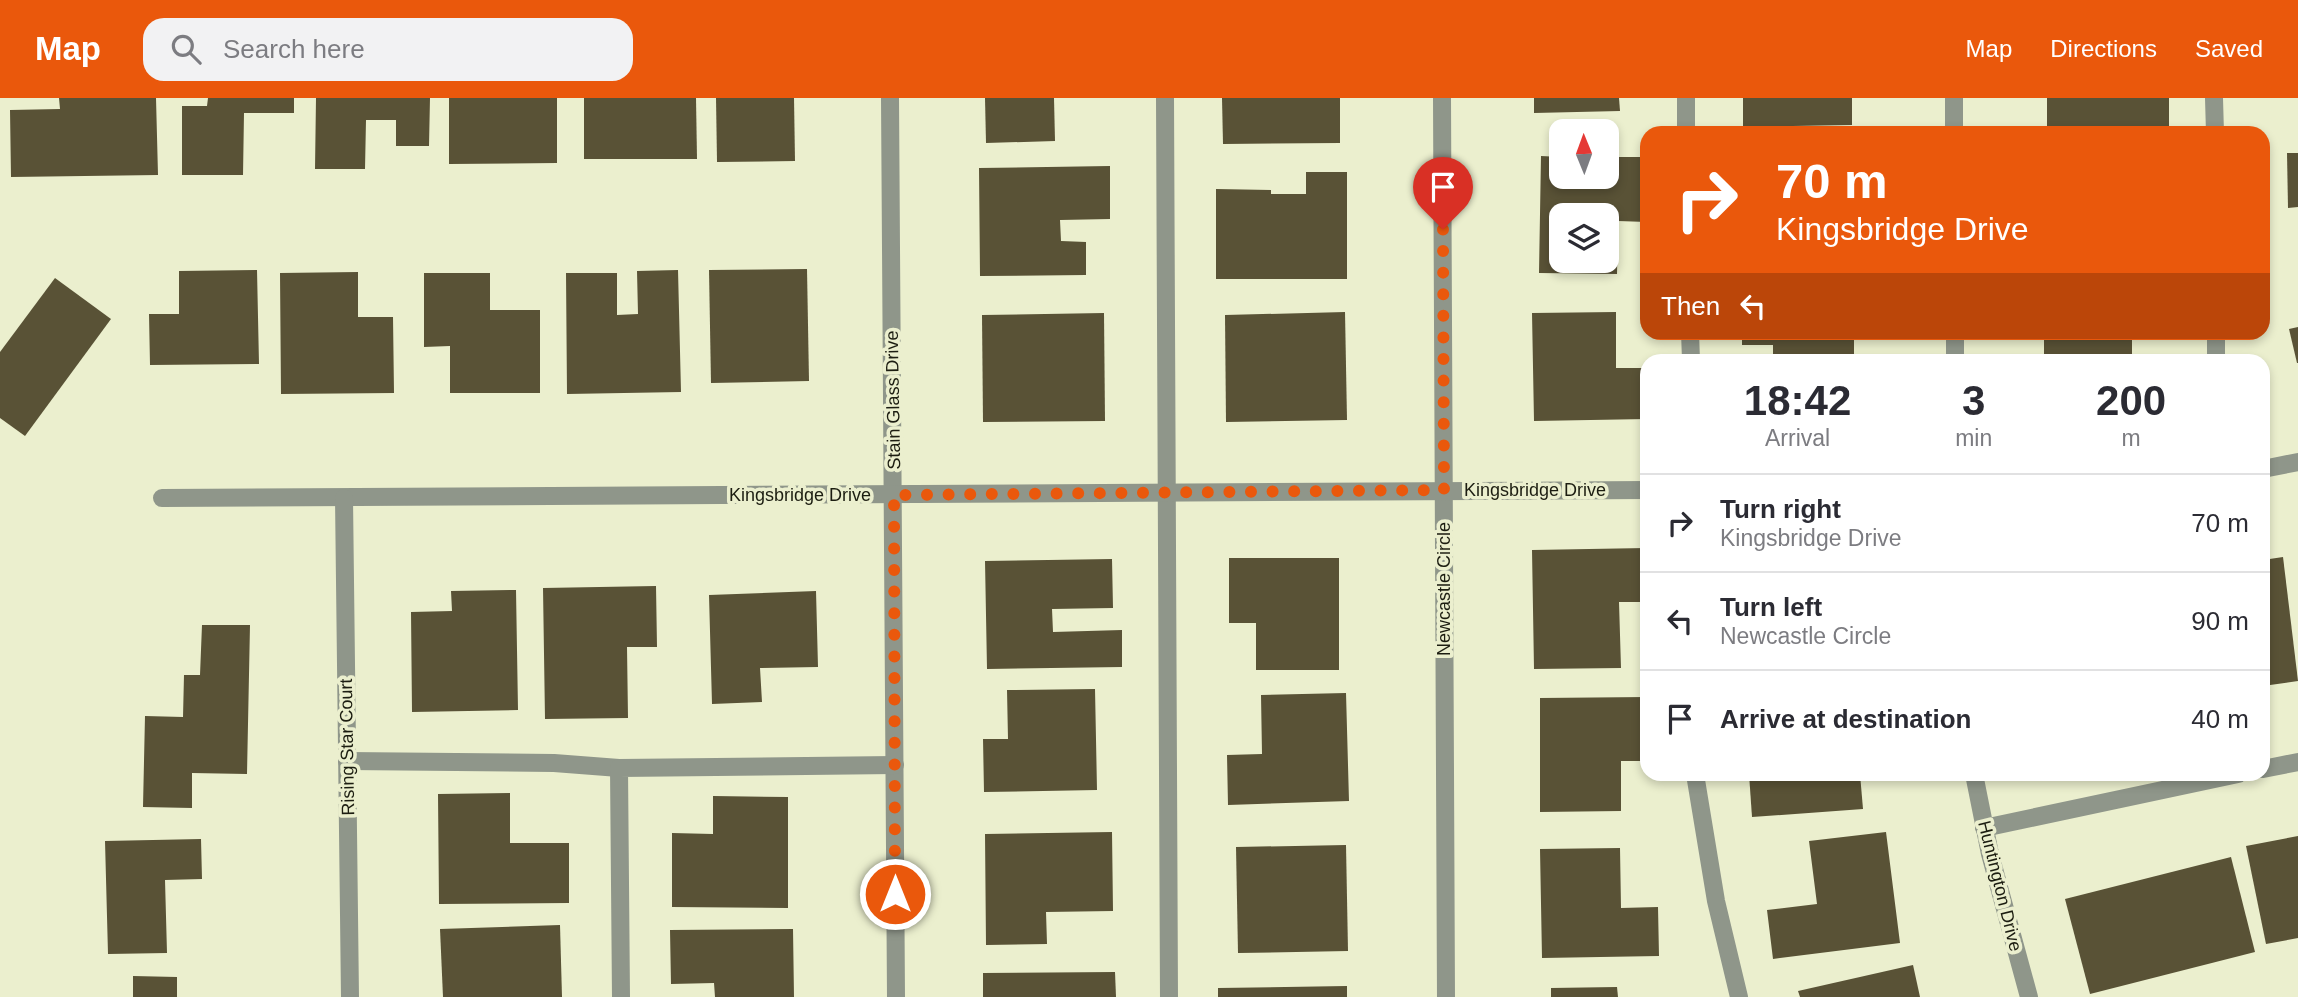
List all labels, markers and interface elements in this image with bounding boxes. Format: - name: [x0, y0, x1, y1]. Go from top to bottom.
- search box: [143, 18, 633, 81]
- text: Map: [35, 30, 101, 67]
- icon: search: [167, 30, 205, 68]
- text: Search here: [223, 34, 365, 64]
- text: Map: [1966, 35, 2012, 62]
- text: Directions: [2050, 35, 2157, 62]
- text: Saved: [2195, 35, 2263, 62]
- north arrow: [1549, 119, 1619, 189]
- map controls: [1549, 119, 1619, 273]
- icon: right: [1661, 154, 1752, 245]
- text: 70 m: [1776, 154, 1888, 208]
- pin: [1413, 157, 1473, 229]
- icon: arrive: [1424, 168, 1462, 206]
- button: layers: [1549, 203, 1619, 273]
- text: Kingsbridge Drive: [1776, 211, 2029, 247]
- icon: left: [1734, 287, 1772, 325]
- text: Then: [1661, 291, 1720, 321]
- street label: Stain Glass Drive: [882, 330, 904, 470]
- text: 18:42: [1744, 377, 1851, 424]
- text: 3: [1962, 377, 1985, 424]
- text: 200: [2096, 377, 2166, 424]
- text: Arrival: [1765, 425, 1830, 451]
- text: min: [1955, 425, 1992, 451]
- text: m: [2122, 425, 2141, 451]
- street label: Kingsbridge Drive: [1464, 480, 1606, 500]
- street label: Kingsbridge Drive: [729, 485, 871, 505]
- text: Turn right: [1720, 494, 1841, 524]
- icon: right: [1661, 504, 1699, 542]
- text: 70 m: [2191, 508, 2249, 538]
- street label: Newcastle Circle: [1434, 522, 1454, 656]
- text: Kingsbridge Drive: [1720, 525, 1902, 551]
- text: Turn left: [1720, 592, 1822, 622]
- icon: left: [1661, 602, 1699, 640]
- text: 90 m: [2191, 606, 2249, 636]
- text: Newcastle Circle: [1720, 623, 1891, 649]
- street label: Rising Star Court: [336, 678, 358, 816]
- icon: arrive: [1661, 700, 1699, 738]
- text: Arrive at destination: [1720, 704, 1971, 734]
- text: 40 m: [2191, 704, 2249, 734]
- street label: Huntington Drive: [1974, 819, 2026, 953]
- position arrow: [858, 857, 932, 931]

